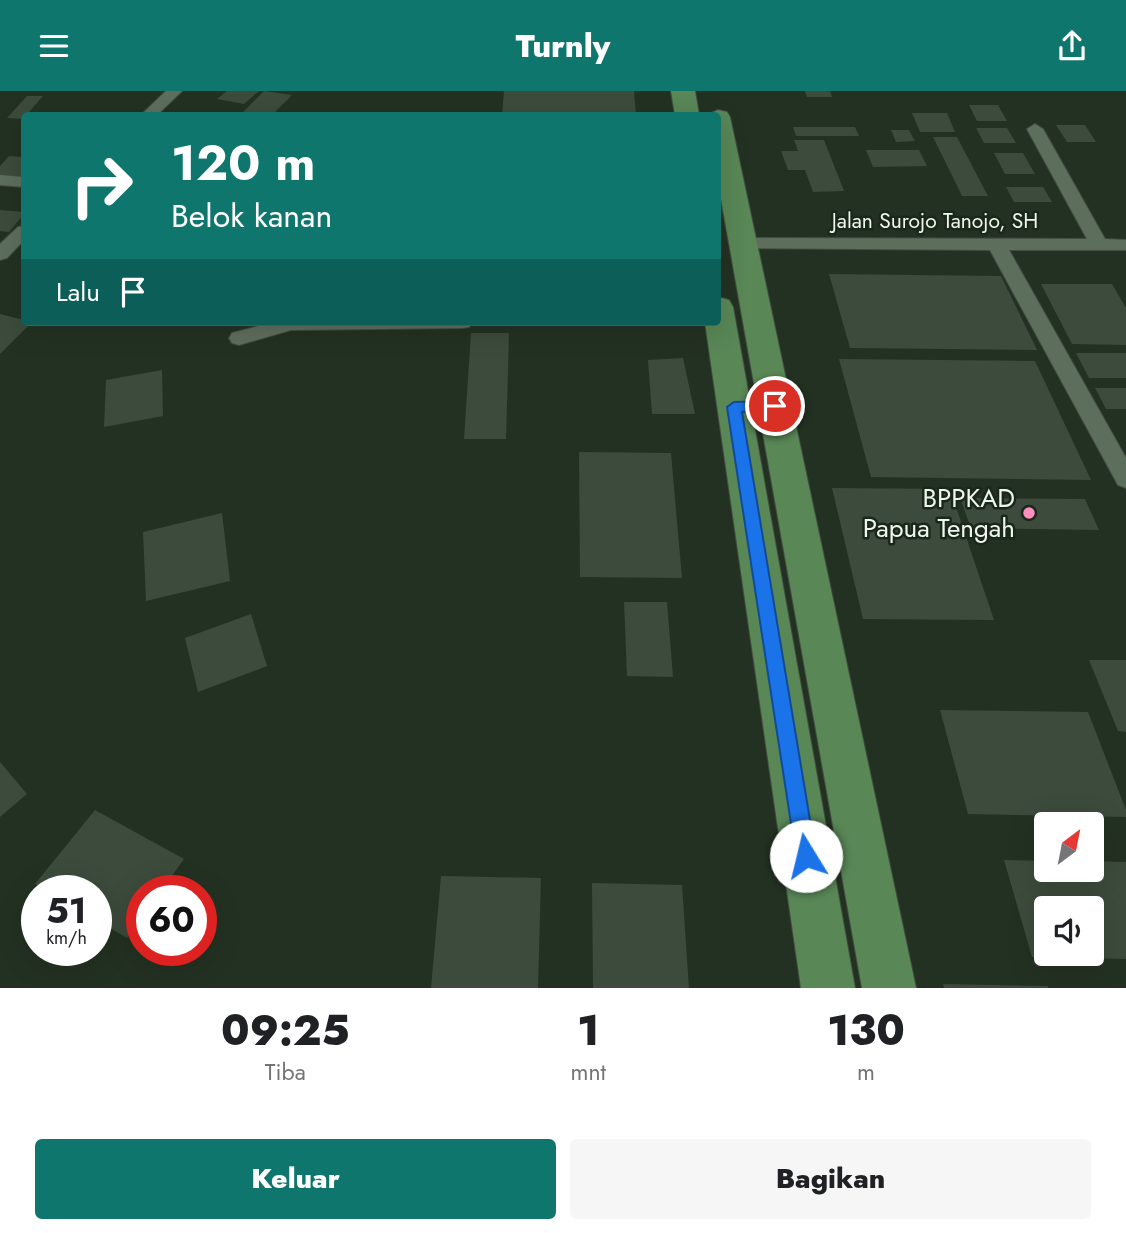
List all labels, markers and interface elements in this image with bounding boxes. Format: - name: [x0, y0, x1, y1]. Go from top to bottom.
- text: Turnly: [516, 23, 610, 69]
- icon: menu: [35, 27, 73, 65]
- icon: share: [1053, 27, 1091, 65]
- text: 120 m: [171, 128, 315, 198]
- icon: right: [56, 140, 147, 231]
- text: Belok kanan: [171, 193, 332, 239]
- street label: Jalan Surojo Tanojo, SH: [829, 206, 1038, 236]
- text: Lalu: [56, 273, 100, 311]
- icon: arrive: [114, 273, 152, 311]
- pin: [745, 376, 805, 436]
- icon: arrive: [756, 387, 794, 425]
- place label: BPPKAD Papua Tengah: [863, 479, 1015, 547]
- marker: BPPKAD Papua Tengah: [1021, 505, 1037, 521]
- north arrow: [1034, 812, 1104, 882]
- map controls: [1034, 812, 1104, 966]
- position arrow: [769, 819, 843, 893]
- speed limit sign: 60: [126, 875, 217, 966]
- text: 51: [46, 886, 87, 936]
- button: sound: [1034, 896, 1104, 966]
- text: km/h: [46, 925, 87, 951]
- text: 09:25: [221, 1000, 350, 1061]
- text: 1: [577, 1000, 599, 1061]
- text: 130: [827, 1000, 905, 1061]
- text: Tiba: [265, 1055, 306, 1089]
- text: mnt: [571, 1055, 606, 1089]
- text: m: [857, 1055, 875, 1089]
- button: Keluar: [35, 1139, 556, 1219]
- button: Bagikan: [570, 1139, 1091, 1219]

